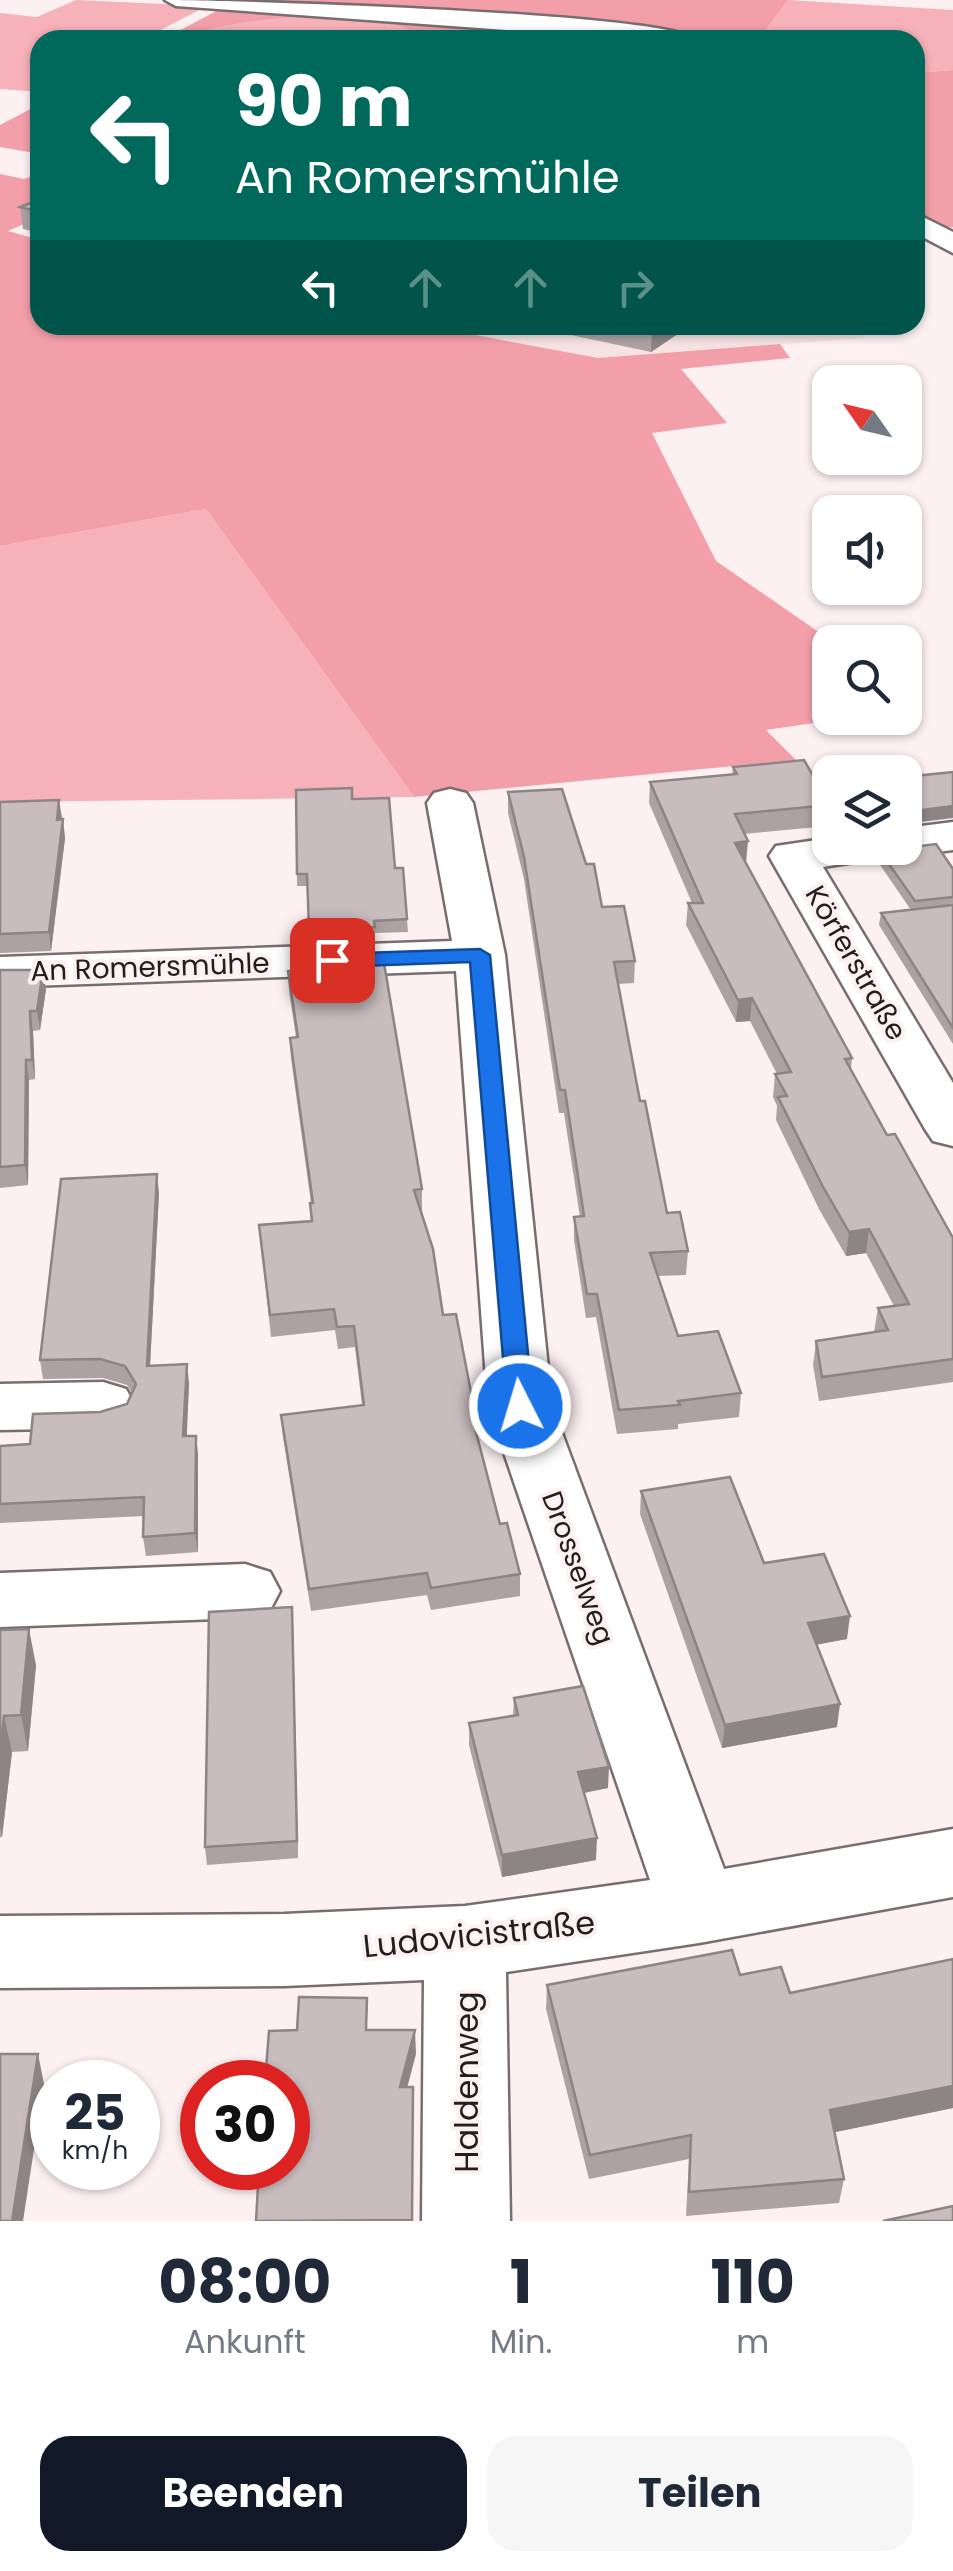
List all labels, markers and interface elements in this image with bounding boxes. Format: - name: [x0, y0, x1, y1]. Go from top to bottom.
- text: 90 m: [235, 52, 413, 151]
- icon: left: [70, 70, 200, 200]
- text: An Romersmühle: [235, 146, 620, 209]
- icon: left: [293, 260, 348, 315]
- icon: ahead: [398, 260, 453, 315]
- icon: ahead: [503, 260, 558, 315]
- icon: right: [608, 260, 663, 315]
- north arrow: [812, 365, 922, 475]
- map controls: [812, 365, 922, 865]
- button: sound: [812, 495, 922, 605]
- button: search: [812, 625, 922, 735]
- button: layers: [812, 755, 922, 865]
- street label: Körferstraße: [796, 878, 916, 1048]
- pin: [290, 918, 375, 1003]
- icon: arrive: [305, 933, 360, 988]
- street label: An Romersmühle: [30, 943, 270, 991]
- position arrow: [468, 1354, 572, 1458]
- street label: Drosselweg: [532, 1486, 624, 1650]
- street label: Ludovicistraße: [361, 1899, 597, 1969]
- street label: Haldenweg: [444, 1991, 489, 2173]
- speed limit sign: 30: [180, 2060, 310, 2190]
- text: 25: [64, 2077, 126, 2148]
- text: km/h: [62, 2133, 128, 2168]
- text: 08:00: [158, 2240, 331, 2324]
- text: 1: [510, 2240, 532, 2324]
- text: 110: [711, 2240, 795, 2324]
- text: Ankunft: [184, 2319, 306, 2364]
- text: Min.: [490, 2319, 552, 2364]
- text: m: [736, 2319, 769, 2364]
- button: Beenden: [40, 2436, 467, 2551]
- button: Teilen: [487, 2436, 913, 2551]

